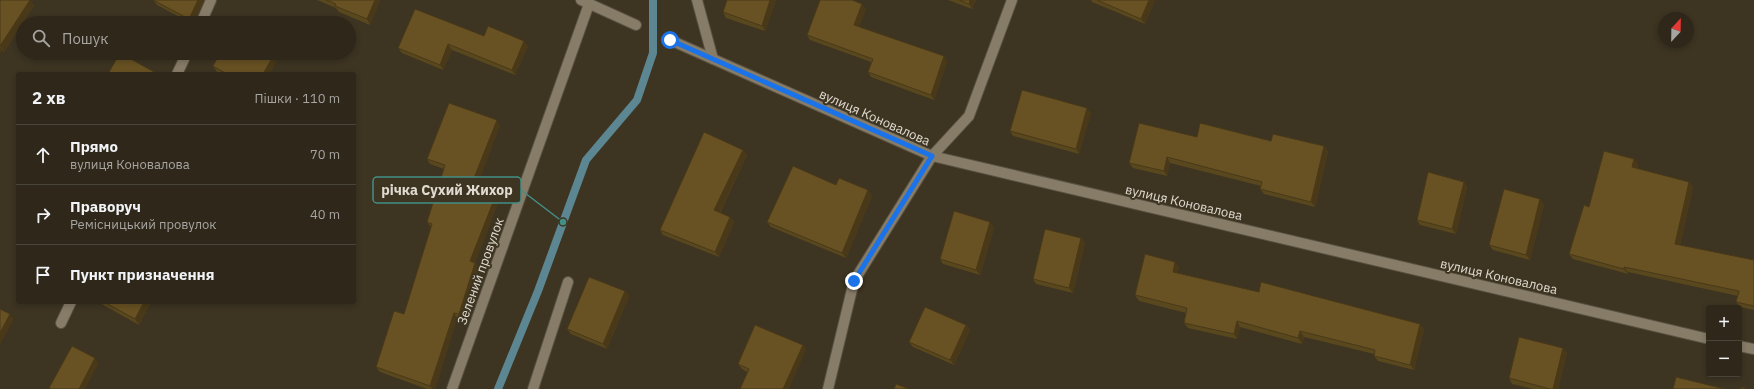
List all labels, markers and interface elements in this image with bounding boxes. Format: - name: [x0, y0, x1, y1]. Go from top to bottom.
- north arrow: [1658, 12, 1694, 48]
- search box: [16, 16, 356, 60]
- icon: search: [30, 27, 52, 49]
- text: Пошук: [62, 29, 109, 48]
- route start: [661, 31, 679, 49]
- street label: вулиця Коновалова: [817, 85, 933, 150]
- text: 2 хв: [32, 87, 66, 109]
- text: Пішки · 110 m: [254, 90, 340, 107]
- text: Прямо: [70, 137, 118, 156]
- icon: ahead: [32, 144, 54, 166]
- text: 70 m: [310, 146, 340, 163]
- text: вулиця Коновалова: [70, 156, 190, 173]
- callout: річка Сухий Жихор: [373, 177, 521, 203]
- text: річка Сухий Жихор: [381, 181, 513, 199]
- street label: вулиця Коновалова: [1124, 181, 1244, 224]
- text: Праворуч: [70, 197, 141, 216]
- icon: right: [32, 204, 54, 226]
- text: 40 m: [310, 206, 340, 223]
- street label: Зелений провулок: [453, 215, 508, 327]
- text: Ремісницький провулок: [70, 216, 216, 233]
- street label: вулиця Коновалова: [1439, 255, 1559, 298]
- icon: arrive: [32, 264, 54, 286]
- text: Пункт призначення: [70, 265, 215, 284]
- route end: [845, 272, 863, 290]
- map controls: [1706, 305, 1742, 377]
- button: +: [1706, 305, 1742, 341]
- button: −: [1706, 341, 1742, 377]

